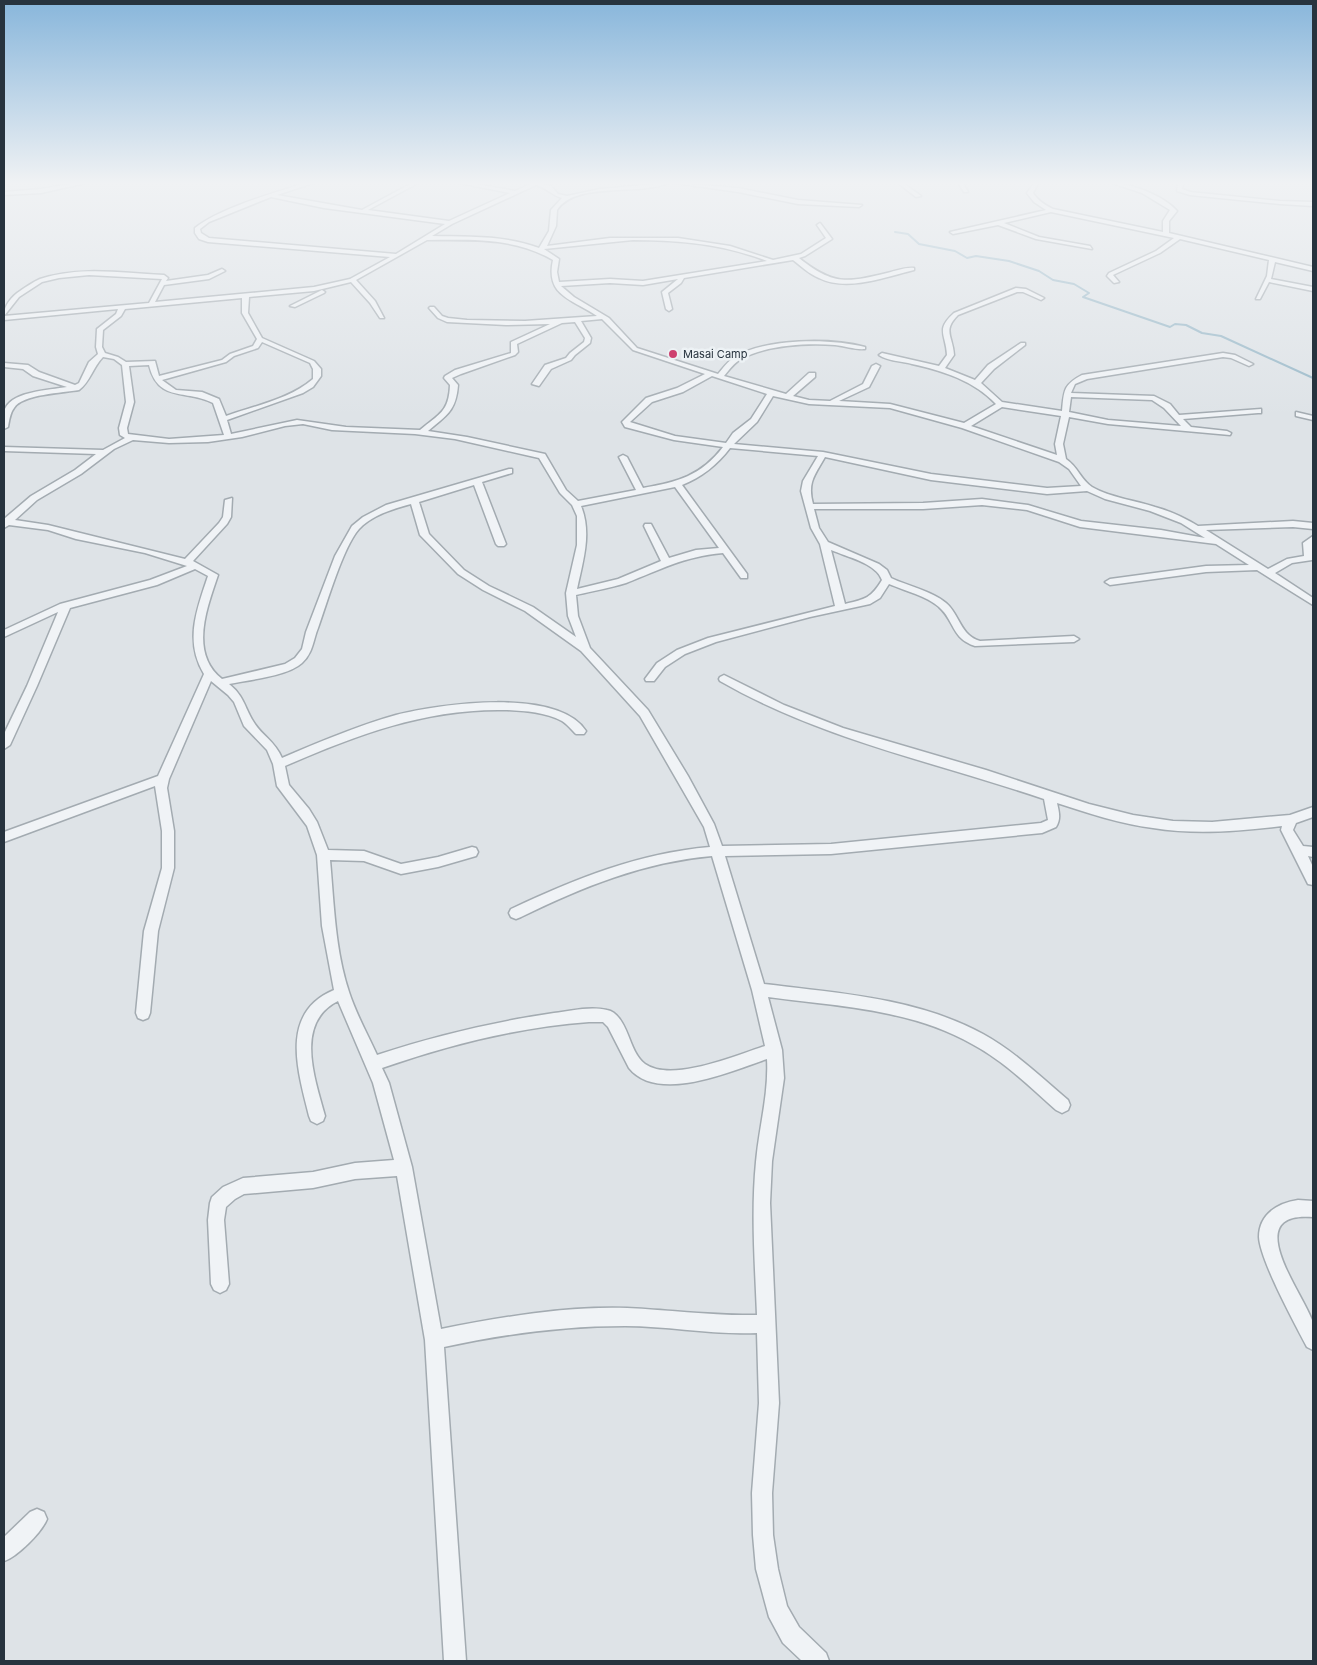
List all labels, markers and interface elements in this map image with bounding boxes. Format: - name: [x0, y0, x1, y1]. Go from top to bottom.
- place label: Masai Camp: [683, 347, 748, 361]
- marker: Masai Camp: [667, 348, 679, 360]

